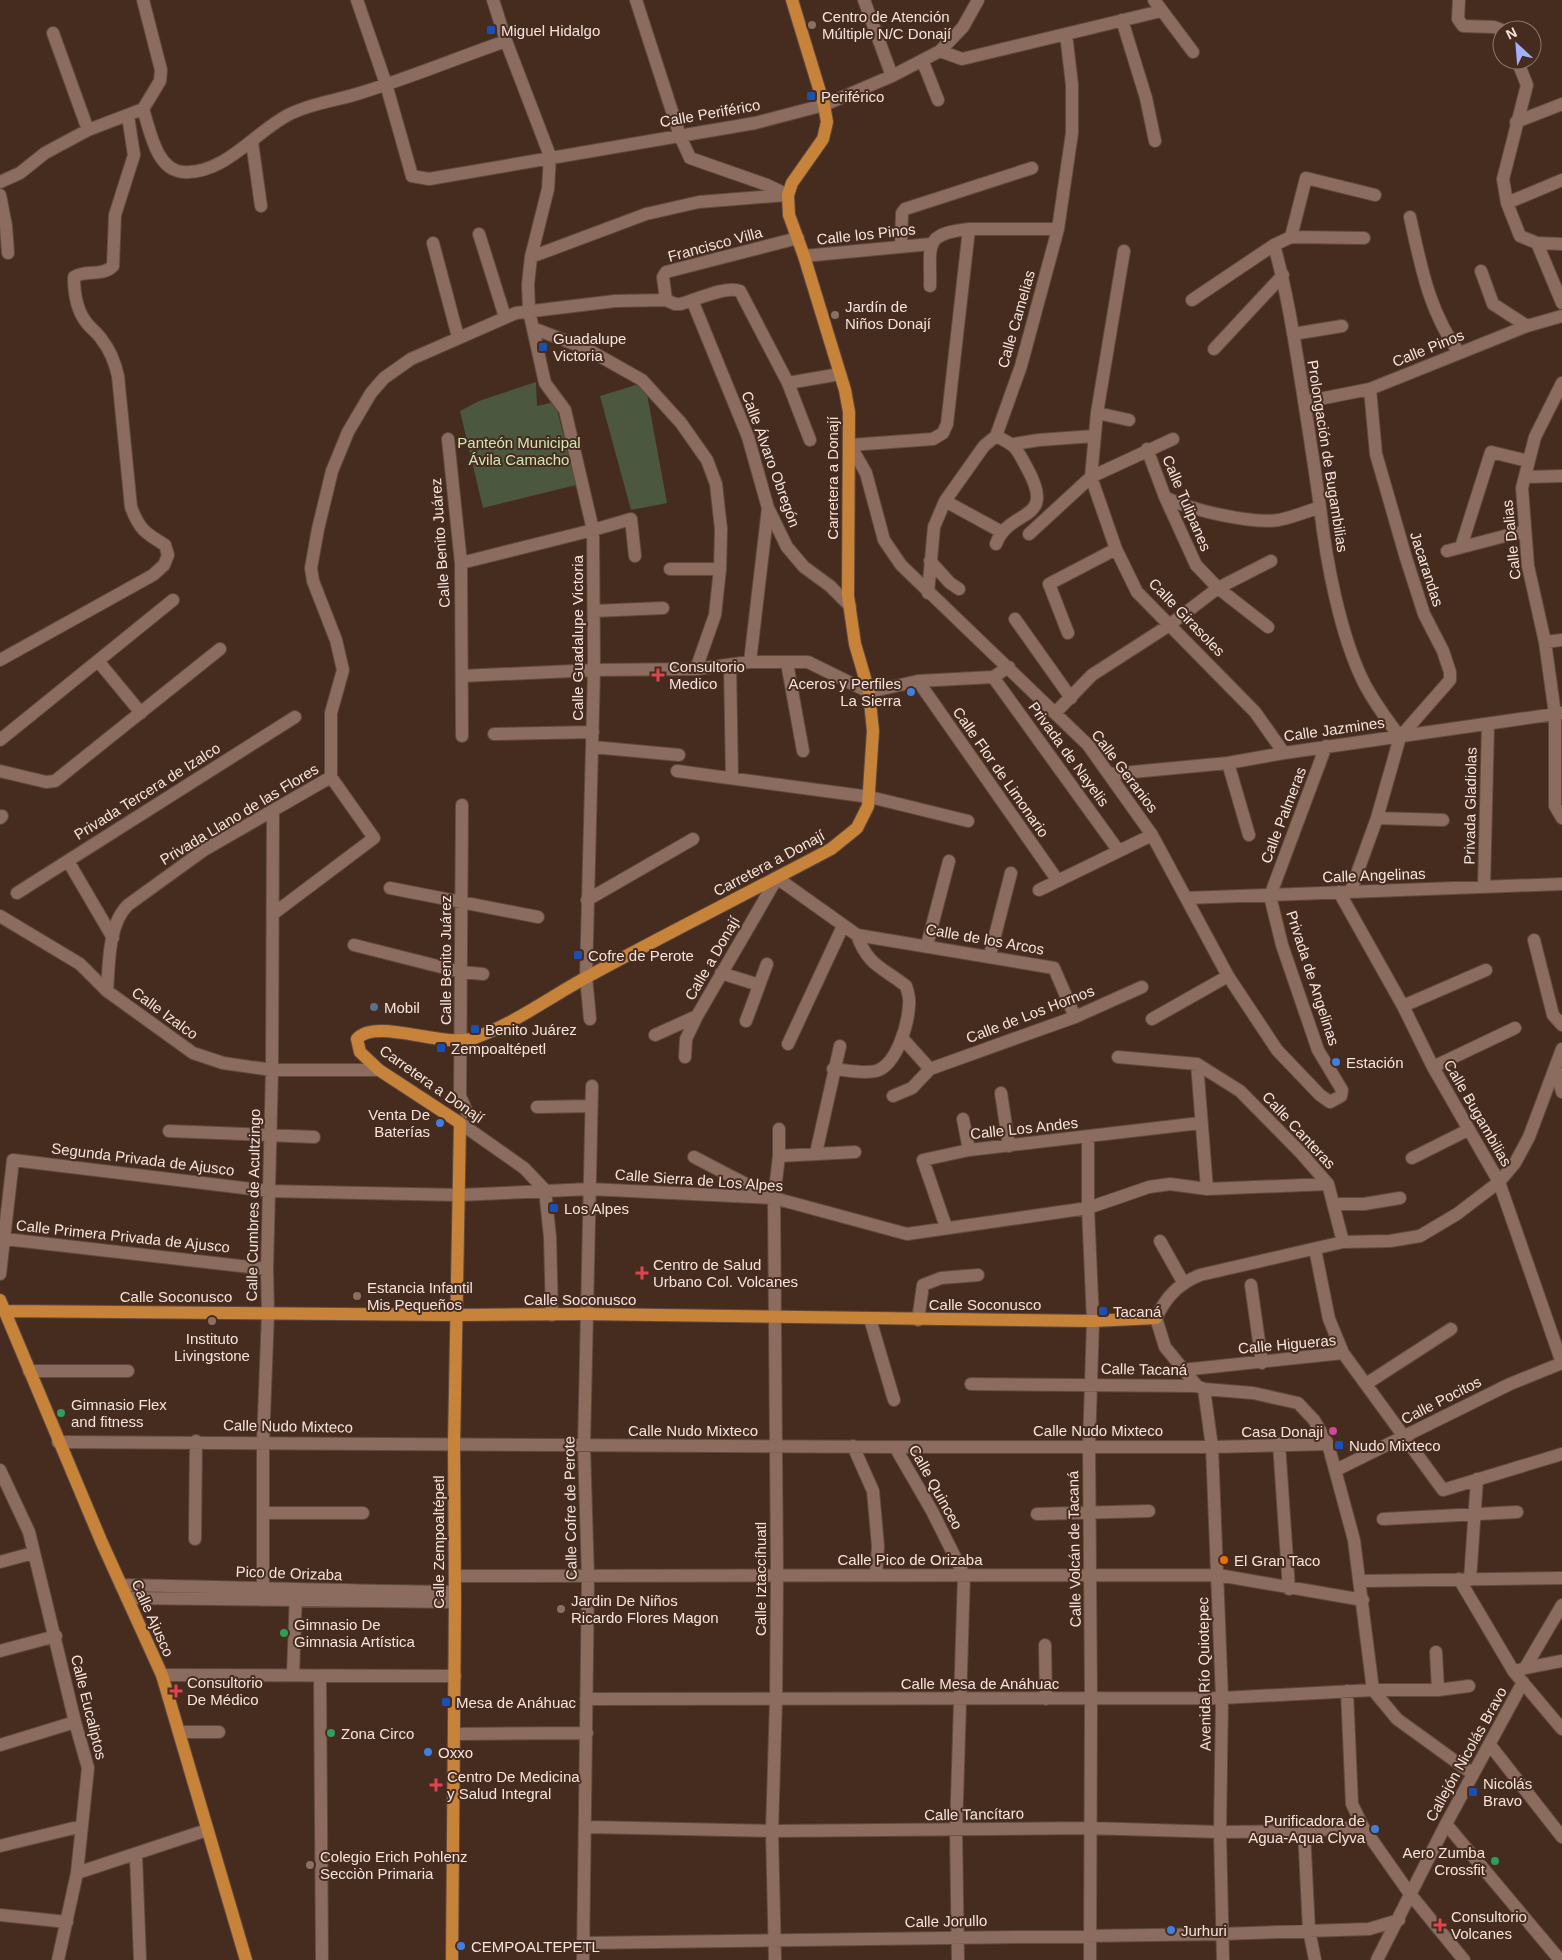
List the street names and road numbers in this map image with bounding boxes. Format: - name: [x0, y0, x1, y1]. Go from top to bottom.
- street label: Calle Periférico: [658, 96, 762, 130]
- street label: Calle los Pinos: [816, 220, 916, 248]
- street label: Francisco Villa: [666, 223, 765, 265]
- street label: Calle Camelias: [994, 268, 1038, 370]
- street label: Calle Pinos: [1390, 326, 1466, 370]
- street label: Prolongación de Bugambilias: [1304, 359, 1352, 553]
- street label: Calle Álvaro Obregón: [738, 389, 804, 529]
- street label: Carretera a Donají: [824, 415, 841, 540]
- street label: Calle Tulipanes: [1159, 452, 1215, 554]
- street label: Calle Benito Juárez: [427, 478, 453, 608]
- street label: Calle Dalias: [1498, 499, 1524, 581]
- street label: Jacarandas: [1407, 529, 1447, 609]
- street label: Calle Guadalupe Victoria: [569, 555, 586, 721]
- street label: Calle Girasoles: [1146, 575, 1228, 659]
- street label: Privada de Nayelis: [1025, 698, 1113, 810]
- street label: Calle Flor de Limonario: [950, 704, 1052, 840]
- street label: Calle Jazmines: [1282, 714, 1386, 744]
- street label: Calle Geranios: [1088, 726, 1162, 816]
- street label: Privada Tercera de Izalco: [71, 739, 223, 843]
- street label: Privada Gladiolas: [1460, 747, 1480, 865]
- street label: Privada Llano de las Flores: [157, 760, 321, 868]
- street label: Calle Palmeras: [1257, 764, 1309, 866]
- street label: Carretera a Donají: [711, 826, 828, 899]
- street label: Calle Angelinas: [1322, 865, 1426, 885]
- street label: Calle Benito Juárez: [437, 895, 454, 1025]
- street label: Privada de Angelinas: [1283, 908, 1343, 1048]
- street label: Calle a Donají: [681, 912, 743, 1003]
- street label: Calle de los Arcos: [924, 920, 1046, 958]
- street label: Calle de Los Hornos: [964, 982, 1096, 1046]
- street label: Calle Izalco: [129, 983, 201, 1043]
- street label: Carretera a Donají: [377, 1042, 488, 1127]
- street label: Calle Bugambilias: [1441, 1057, 1515, 1169]
- street label: Calle Canteras: [1259, 1088, 1339, 1172]
- street label: Calle Cumbres de Acultzingo: [243, 1109, 263, 1301]
- street label: Calle Los Andes: [969, 1114, 1079, 1142]
- street label: Segunda Privada de Ajusco: [50, 1139, 236, 1179]
- street label: Calle Sierra de Los Alpes: [614, 1166, 784, 1194]
- street label: Calle Primera Privada de Ajusco: [15, 1216, 231, 1256]
- street label: Calle Soconusco: [120, 1288, 232, 1305]
- street label: Calle Soconusco: [524, 1291, 636, 1308]
- street label: Calle Soconusco: [929, 1296, 1041, 1313]
- street label: Calle Higueras: [1237, 1331, 1337, 1357]
- street label: Calle Tacaná: [1101, 1360, 1188, 1378]
- street label: Calle Pocitos: [1398, 1373, 1484, 1427]
- street label: Calle Nudo Mixteco: [223, 1416, 353, 1436]
- street label: Calle Nudo Mixteco: [628, 1422, 758, 1439]
- street label: Calle Nudo Mixteco: [1033, 1422, 1163, 1439]
- street label: Calle Cofre de Perote: [560, 1436, 580, 1580]
- street label: Calle Quinceo: [906, 1442, 966, 1532]
- street label: Calle Volcán de Tacaná: [1064, 1470, 1084, 1627]
- street label: Calle Zempoaltépetl: [430, 1475, 447, 1609]
- street label: Calle Iztaccíhuatl: [752, 1522, 769, 1636]
- street label: Calle Pico de Orizaba: [837, 1551, 983, 1568]
- street label: Pico de Orizaba: [235, 1563, 343, 1583]
- street label: Calle Ajusco: [128, 1577, 178, 1659]
- street label: Avenida Río Quiotepec: [1194, 1596, 1214, 1751]
- street label: Calle Eucaliptos: [68, 1653, 110, 1761]
- street label: Calle Mesa de Anáhuac: [901, 1675, 1060, 1692]
- street label: Callejón Nicolás Bravo: [1422, 1684, 1510, 1824]
- street label: Calle Tancítaro: [924, 1805, 1024, 1823]
- street label: Calle Jorullo: [905, 1912, 987, 1930]

